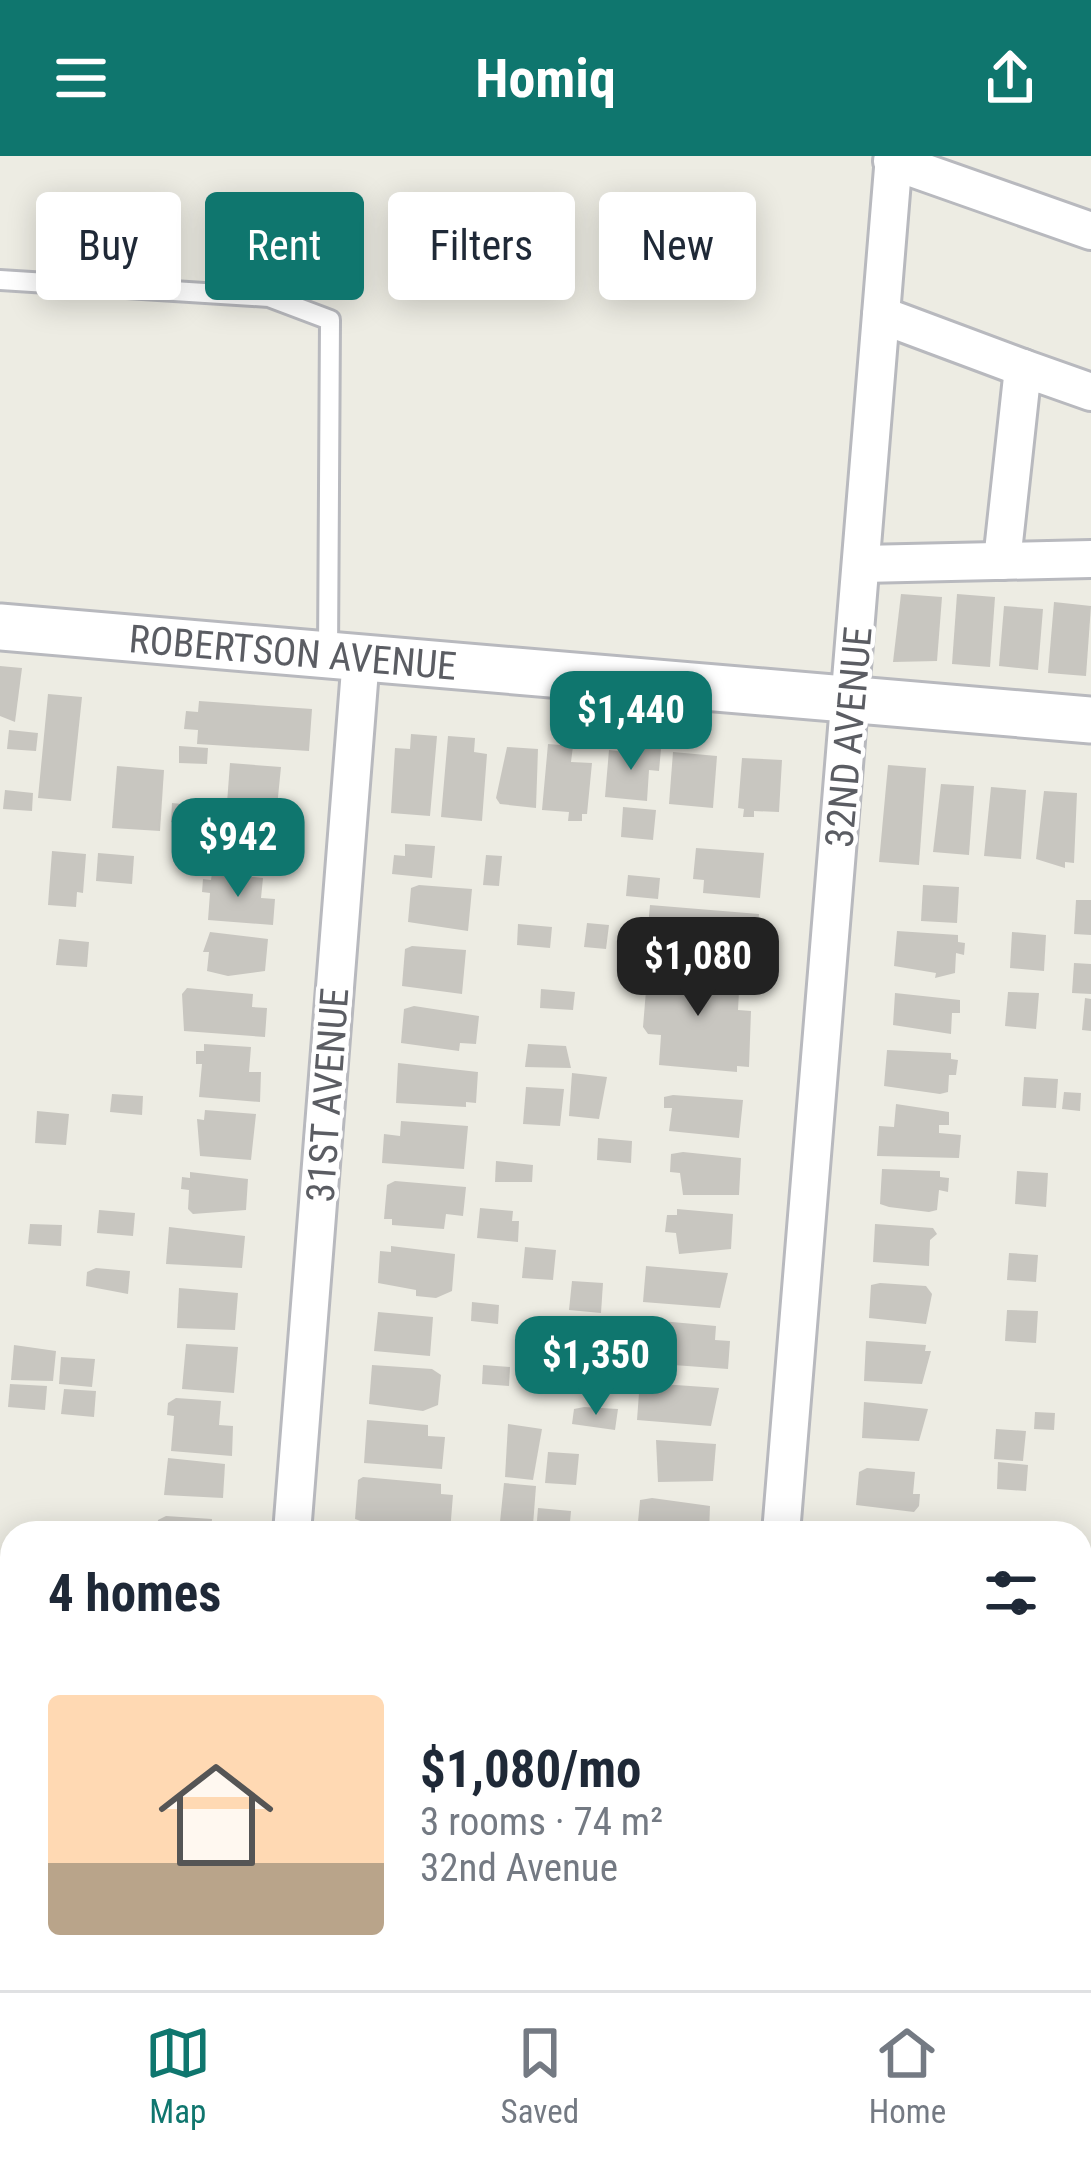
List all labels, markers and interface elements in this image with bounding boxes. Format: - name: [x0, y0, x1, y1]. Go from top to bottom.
- icon: menu: [48, 45, 114, 111]
- icon: share: [977, 45, 1043, 111]
- text: Homiq: [475, 47, 616, 110]
- chip: Buy: [36, 192, 181, 300]
- chip: Rent: [205, 192, 364, 300]
- chip: Filters: [388, 192, 575, 300]
- chip: New: [599, 192, 756, 300]
- street label: ROBERTSON AVENUE: [127, 616, 458, 690]
- street label: 32ND AVENUE: [816, 625, 882, 849]
- pin: $1,440: [533, 671, 729, 773]
- text: $1,440: [577, 687, 685, 733]
- pin: $942: [167, 798, 309, 900]
- text: $942: [199, 814, 277, 860]
- pin: $1,080: [600, 917, 796, 1019]
- text: $1,080: [644, 933, 752, 979]
- street label: 31ST AVENUE: [298, 986, 358, 1204]
- pin: $1,350: [498, 1316, 694, 1418]
- text: $1,350: [542, 1332, 650, 1378]
- icon: filters: [978, 1560, 1044, 1626]
- text: 4 homes: [48, 1564, 221, 1623]
- text: $1,080/mo: [420, 1740, 641, 1799]
- icon: home: [144, 1743, 288, 1887]
- text: 3 rooms · 74 m²: [420, 1799, 663, 1845]
- text: 32nd Avenue: [420, 1845, 618, 1891]
- tab: Map: [145, 2020, 211, 2131]
- tab: Saved: [501, 2020, 579, 2131]
- tab: Home: [869, 2020, 946, 2131]

